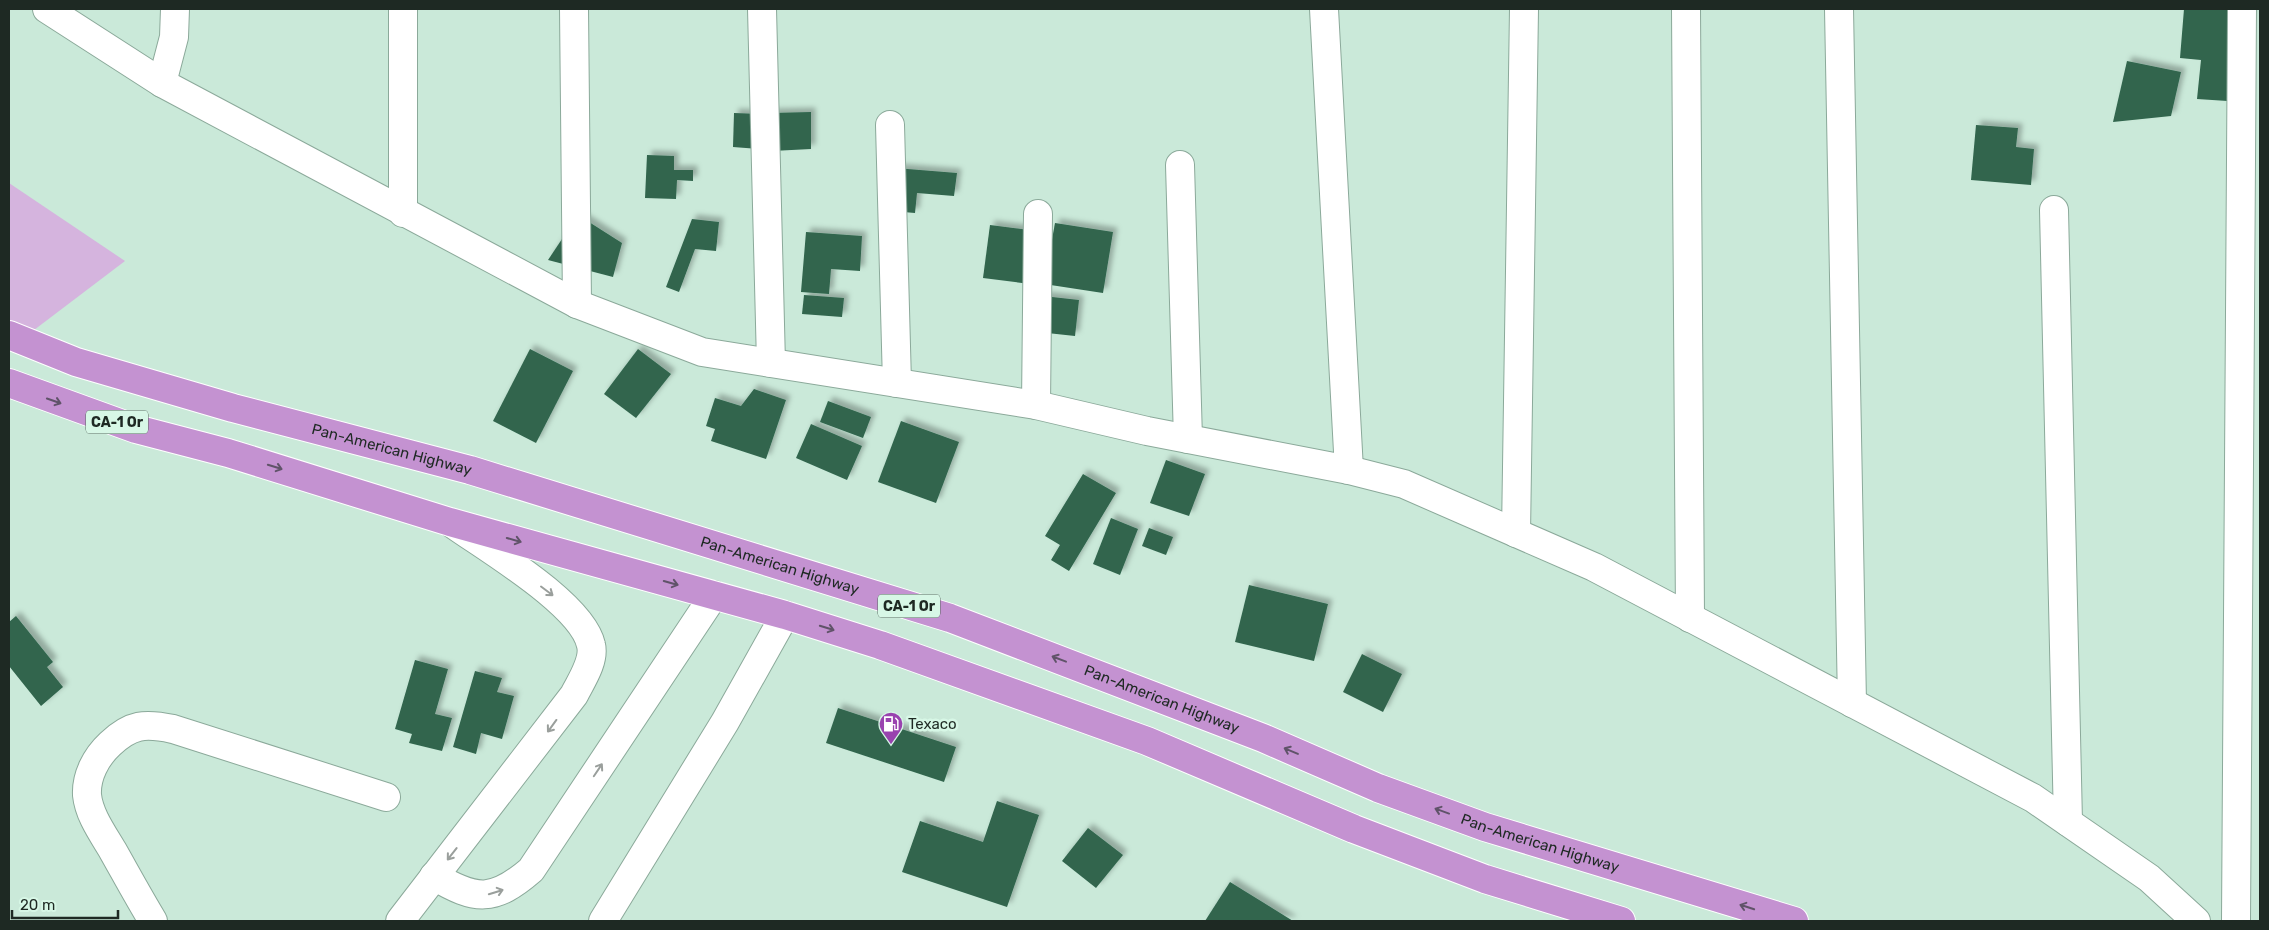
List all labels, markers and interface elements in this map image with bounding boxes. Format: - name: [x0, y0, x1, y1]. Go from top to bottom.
- one-way arrow: [46, 397, 62, 406]
- road number: CA-1 Or: [86, 411, 148, 434]
- street label: Pan-American Highway: [310, 420, 474, 479]
- one-way arrow: [266, 463, 282, 473]
- street label: Pan-American Highway: [698, 533, 861, 598]
- one-way arrow: [506, 535, 522, 545]
- one-way arrow: [662, 579, 678, 589]
- one-way arrow: [540, 586, 553, 597]
- road number: CA-1 Or: [878, 594, 940, 618]
- one-way arrow: [818, 624, 834, 633]
- one-way arrow: [1051, 654, 1067, 663]
- street label: Pan-American Highway: [1082, 661, 1242, 737]
- fuel station icon: Texaco: [878, 711, 904, 745]
- place label: Texaco: [908, 715, 957, 733]
- one-way arrow: [547, 719, 557, 733]
- one-way arrow: [1284, 745, 1299, 755]
- one-way arrow: [593, 763, 603, 777]
- one-way arrow: [1434, 806, 1450, 815]
- street label: Pan-American Highway: [1458, 810, 1621, 876]
- one-way arrow: [446, 847, 457, 860]
- one-way arrow: [488, 886, 504, 896]
- scale bar: [12, 888, 119, 920]
- text: 20 m: [20, 896, 55, 914]
- one-way arrow: [1740, 902, 1755, 911]

